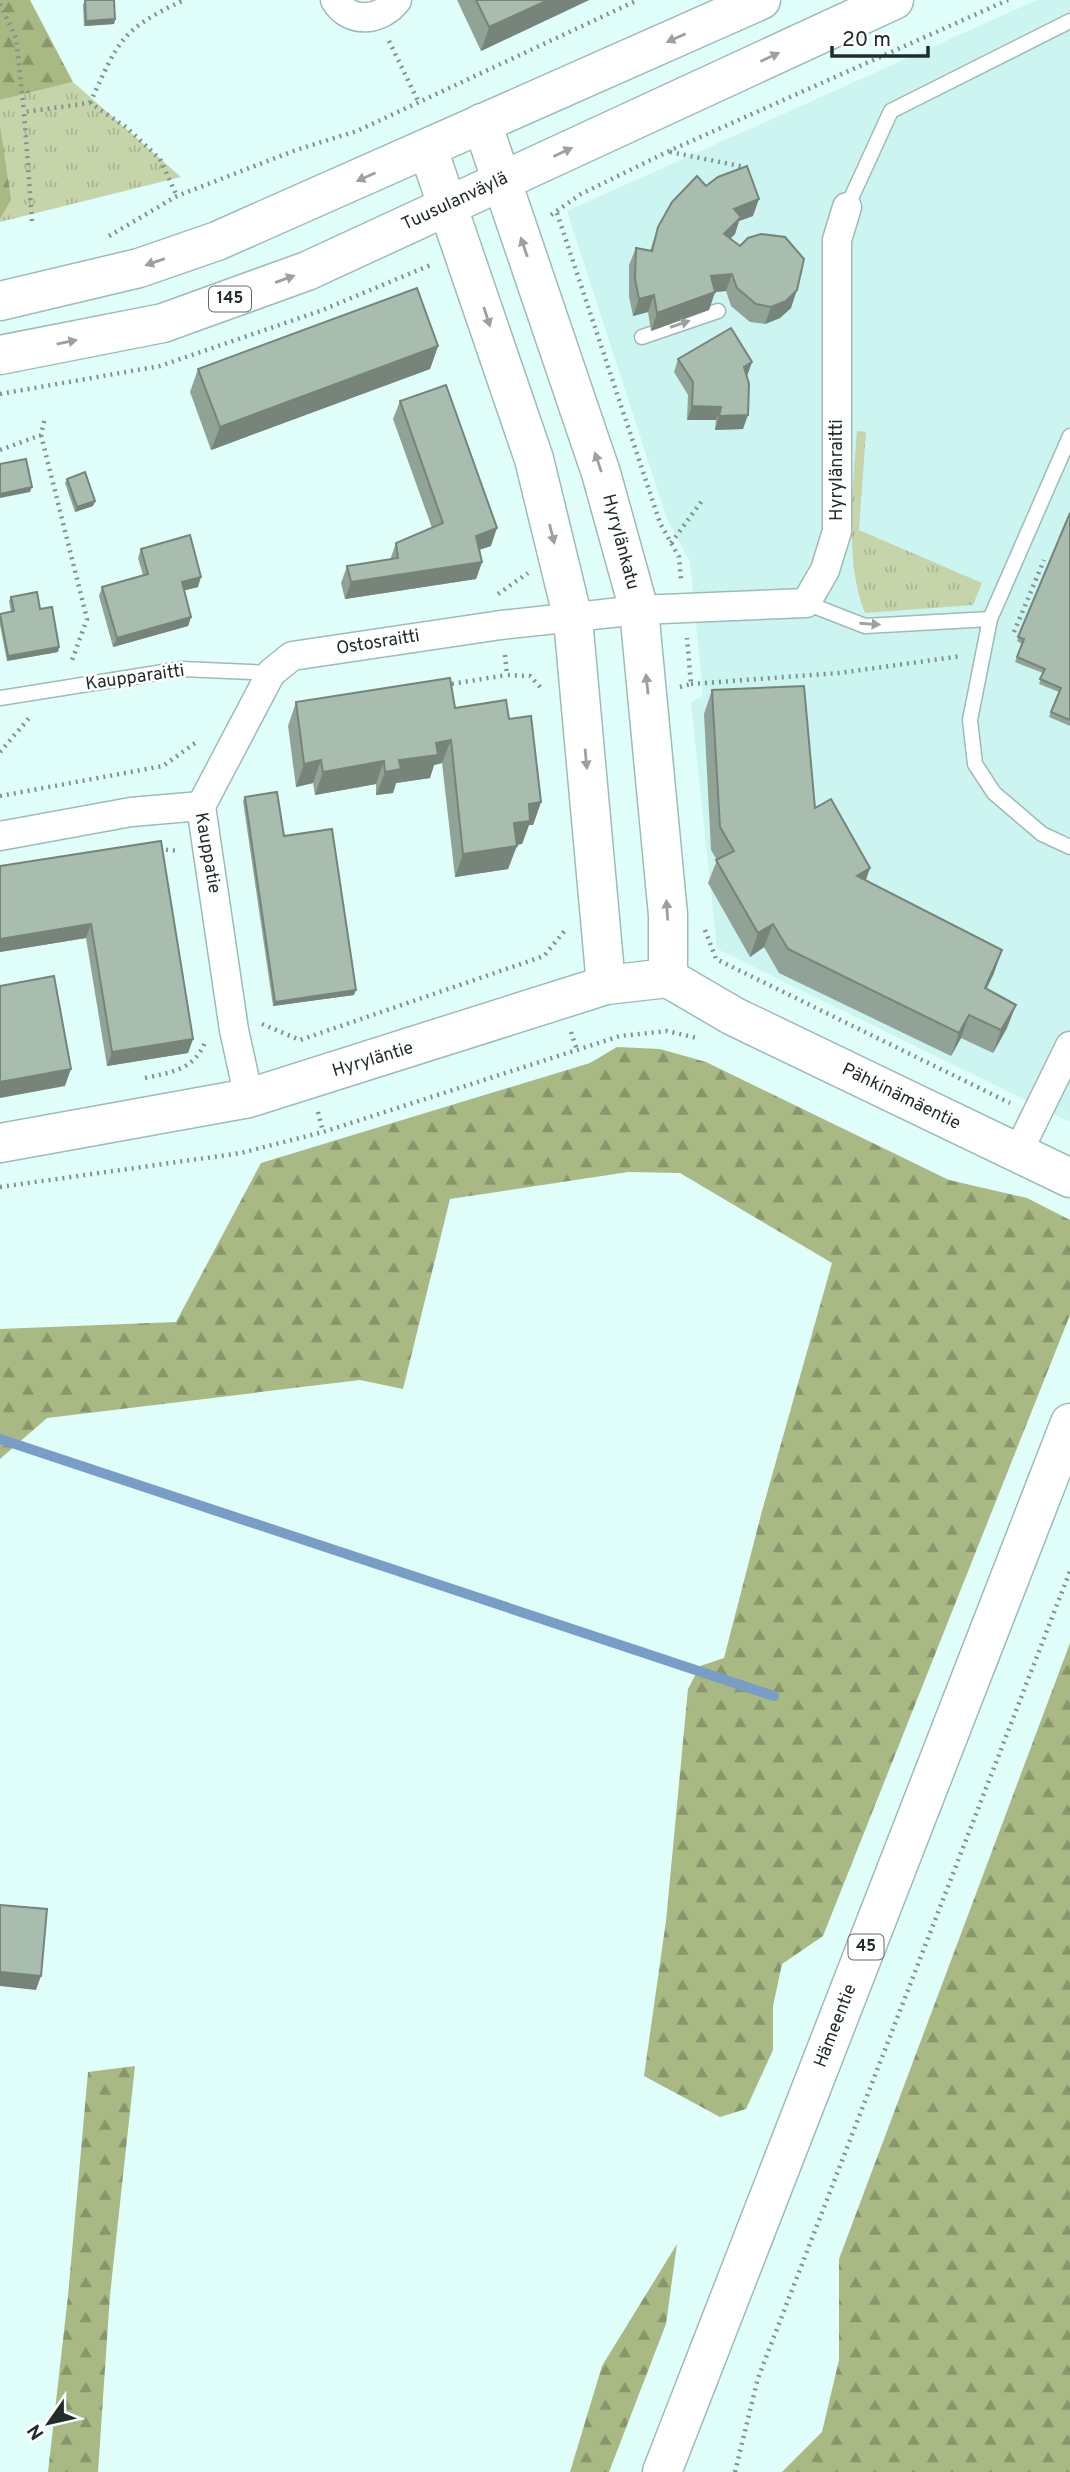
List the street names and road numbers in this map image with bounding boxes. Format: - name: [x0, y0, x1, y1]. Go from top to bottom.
- street label: Tuusulanväylä: [398, 167, 512, 237]
- road number: 145: [209, 286, 251, 312]
- street label: Hyrylänraitti: [826, 419, 849, 521]
- street label: Hyrylänkatu: [596, 492, 644, 592]
- street label: Ostosraitti: [335, 625, 421, 661]
- street label: Kaupparaitti: [84, 660, 186, 696]
- street label: Kauppatie: [189, 811, 225, 895]
- street label: Hyryläntie: [330, 1037, 416, 1083]
- street label: Pähkinämäentie: [838, 1058, 964, 1136]
- road number: 45: [848, 1935, 884, 1960]
- street label: Hämeentie: [810, 1981, 862, 2071]

